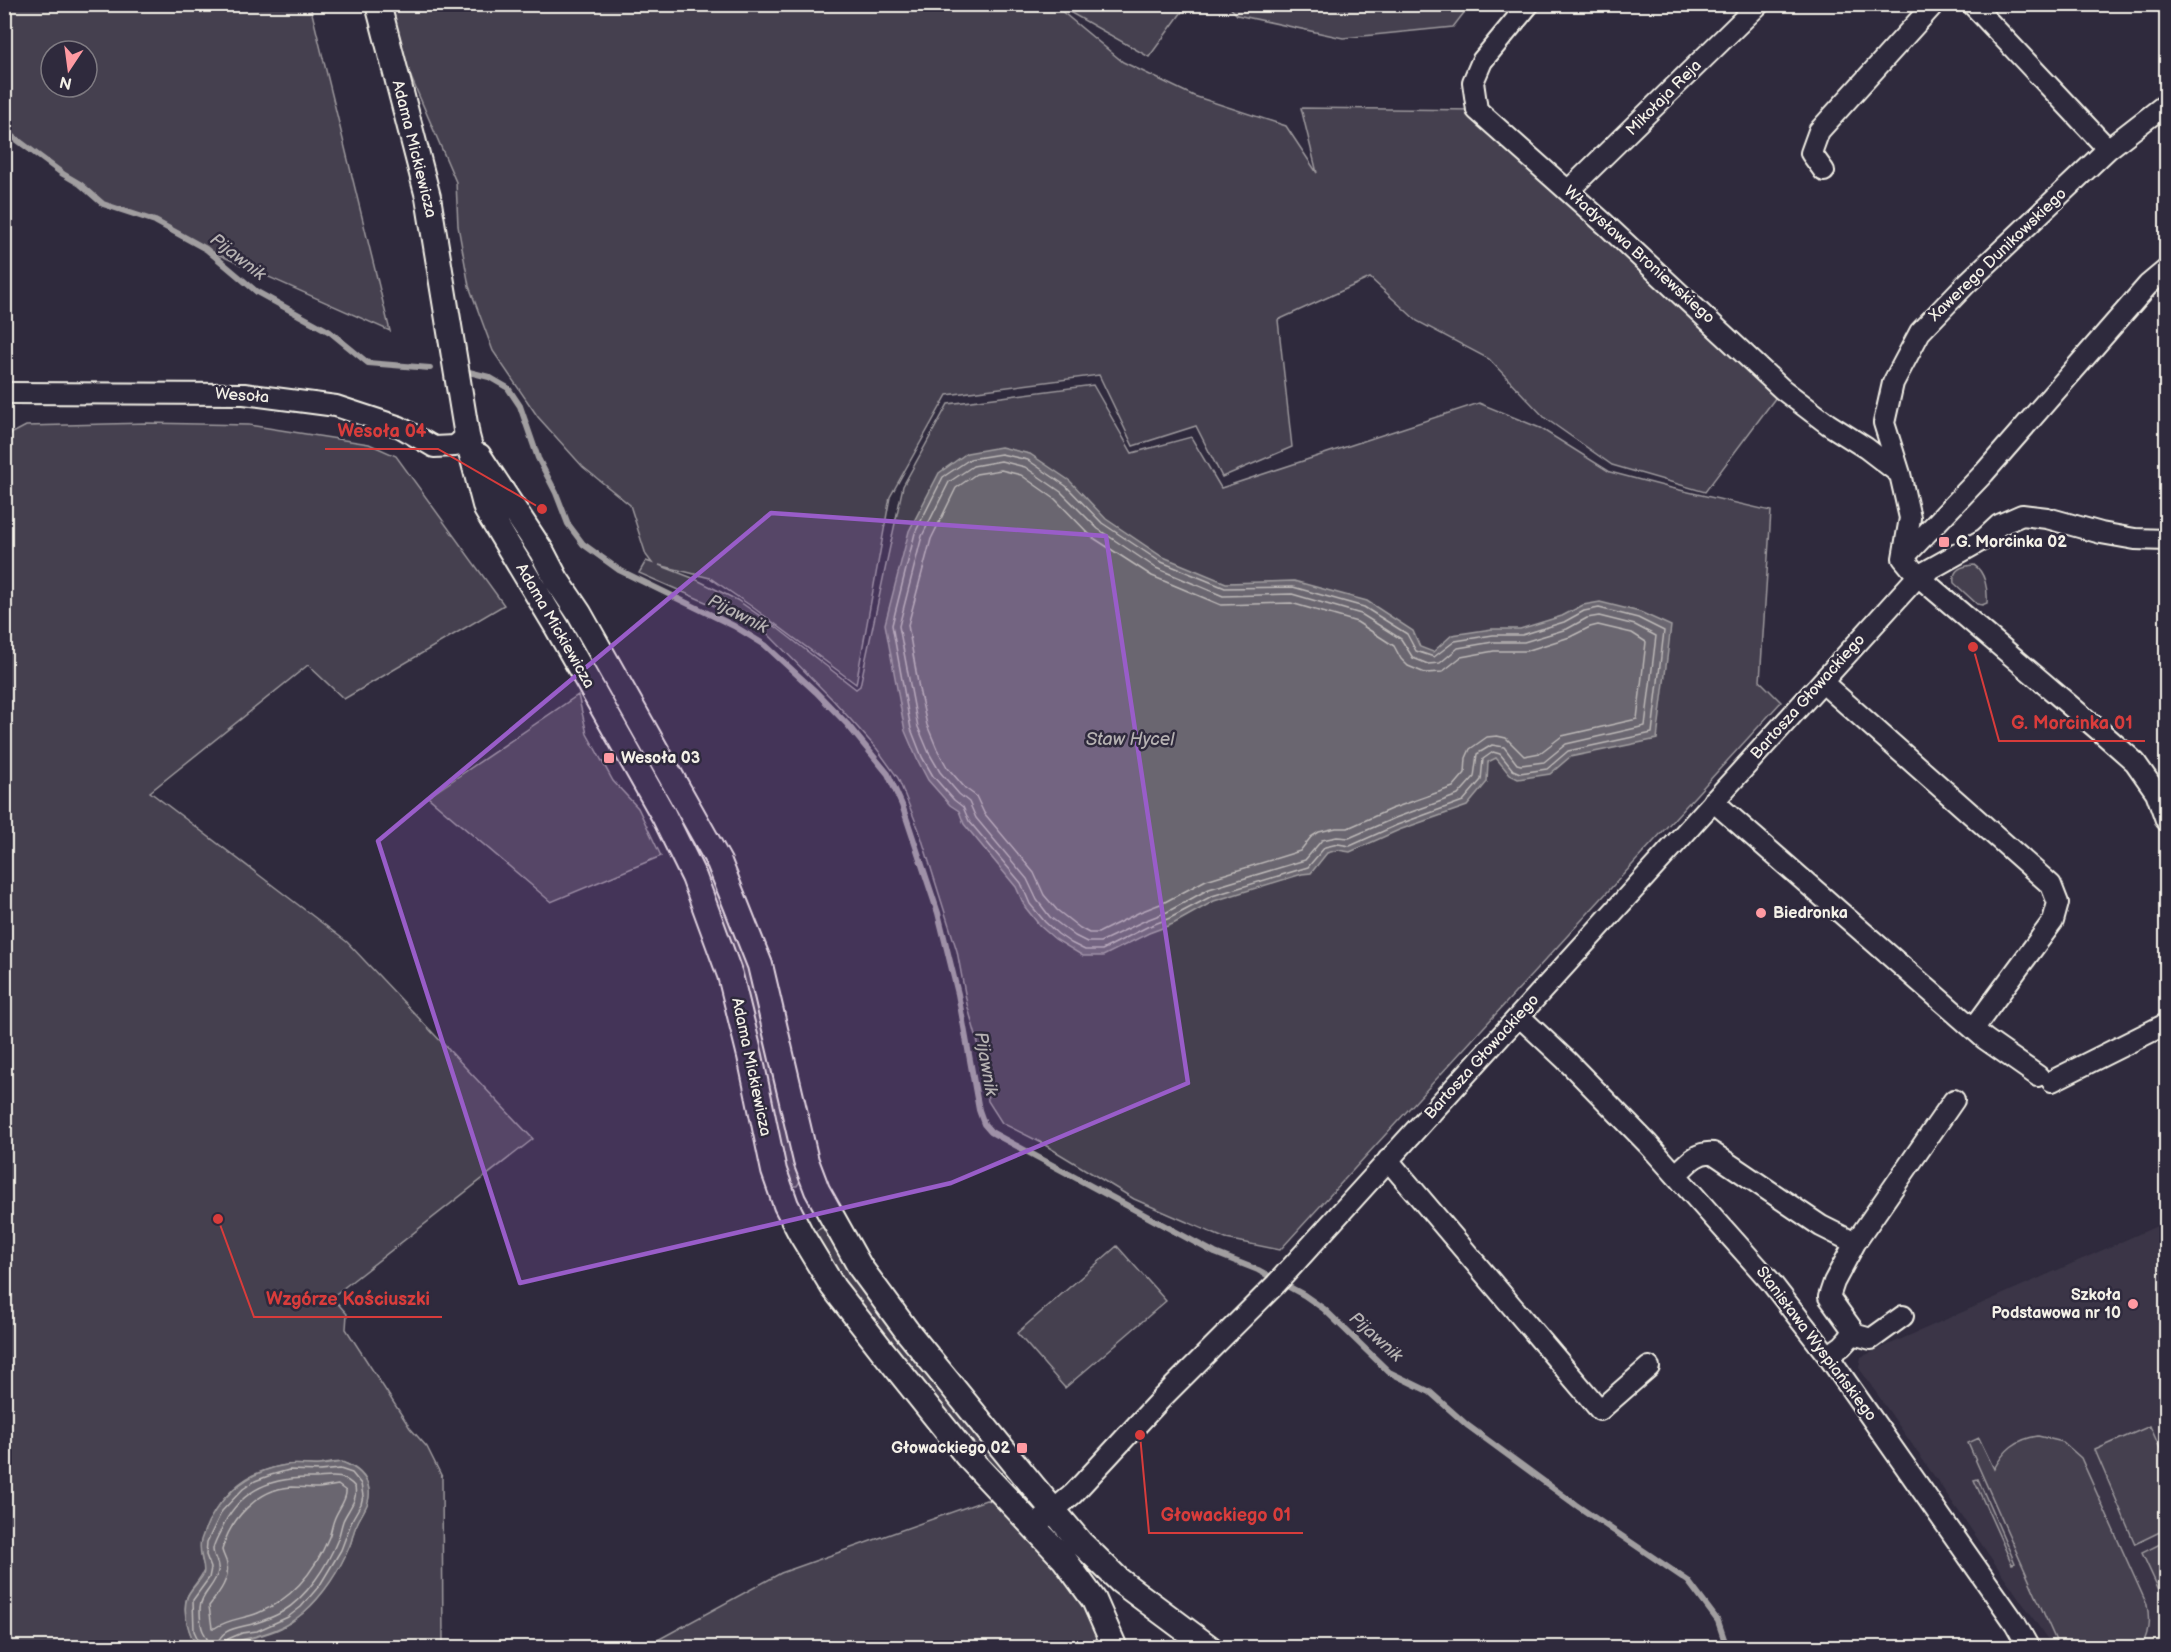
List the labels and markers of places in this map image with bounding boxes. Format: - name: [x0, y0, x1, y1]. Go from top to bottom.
- callout: Wesoła 04: [325, 413, 438, 449]
- place label: G. Morcinka 02: [1956, 533, 2067, 552]
- marker: G. Morcinka 02: [1937, 535, 1951, 549]
- callout: G. Morcinka 01: [1999, 705, 2145, 741]
- place label: Wesoła 03: [621, 749, 700, 768]
- marker: Wesoła 03: [602, 751, 616, 765]
- place label: Biedronka: [1773, 904, 1848, 923]
- marker: Biedronka: [1754, 906, 1768, 920]
- callout: Wzgórze Kościuszki: [254, 1281, 442, 1317]
- place label: Szkoła Podstawowa nr 10: [1991, 1286, 2121, 1323]
- marker: Szkoła Podstawowa nr 10: [2126, 1297, 2140, 1311]
- place label: Głowackiego 02: [891, 1439, 1010, 1458]
- marker: Głowackiego 02: [1015, 1441, 1029, 1455]
- callout: Głowackiego 01: [1149, 1497, 1303, 1533]

